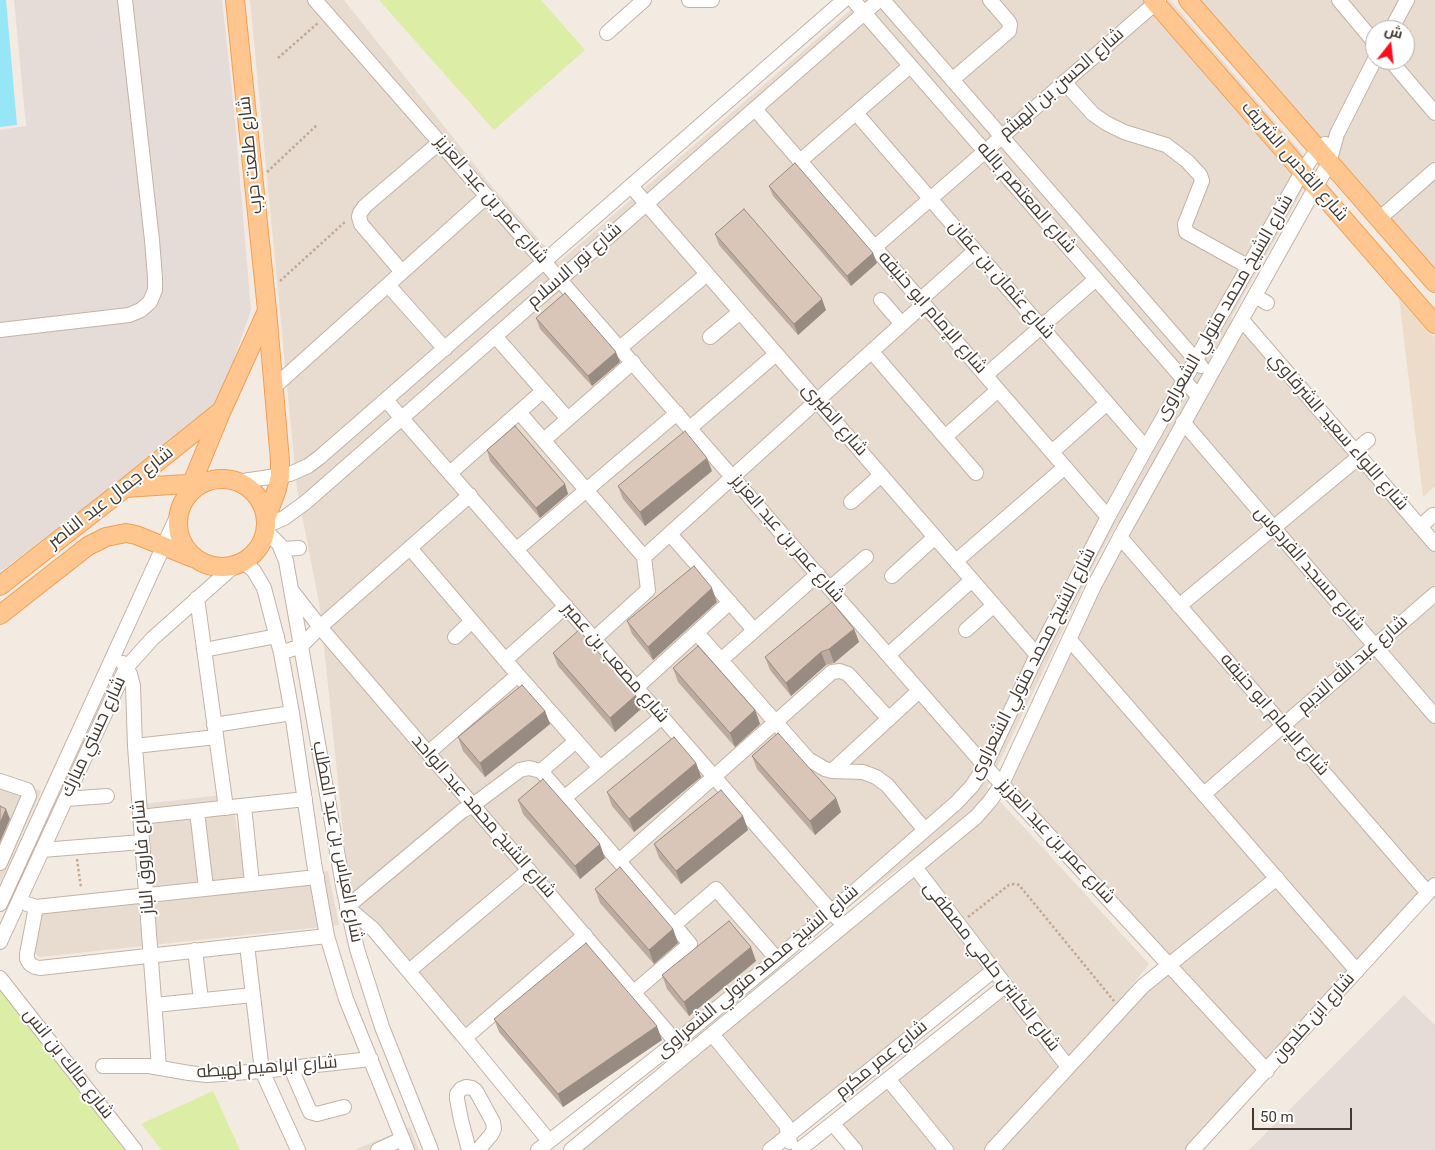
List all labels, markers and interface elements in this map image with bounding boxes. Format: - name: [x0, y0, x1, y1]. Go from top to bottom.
- north arrow: [1365, 20, 1415, 70]
- text: ش: [1383, 21, 1405, 42]
- street label: شارع الحسن بن الهيثم: [995, 24, 1129, 144]
- street label: شارع طلعت حرب: [234, 95, 268, 215]
- street label: شارع القدس الشريف: [1236, 98, 1352, 226]
- street label: شارع عمر بن عبد العزيز: [430, 132, 552, 268]
- street label: شارع المعتصم بالله: [972, 138, 1080, 258]
- street label: شارع الشيخ محمد متولي الشعراوى: [1151, 191, 1299, 425]
- street label: شارع عثمان بن عفان: [943, 216, 1059, 344]
- street label: شارع نور الاسلام: [523, 219, 627, 313]
- street label: شارع الإمام ابو حنيفه: [873, 247, 991, 379]
- street label: شارع اللواء سعيد الشرقاوي: [1263, 349, 1413, 515]
- street label: شارع الطبرى: [797, 379, 871, 461]
- street label: شارع جمال عبد الناصر: [44, 442, 178, 554]
- street label: شارع عمر بن عبد العزيز: [726, 471, 848, 607]
- street label: شارع مسجد الفردوس: [1249, 502, 1369, 636]
- street label: شارع الشيخ محمد متولي الشعراوى: [965, 544, 1101, 784]
- street label: شارع مصعب بن عمير: [557, 598, 673, 728]
- street label: شارع عبد الله النديم: [1293, 611, 1413, 719]
- street label: شارع الإمام ابو حنيفه: [1215, 649, 1333, 781]
- street label: شارع حسني مبارك: [57, 673, 131, 801]
- street label: شارع الشيخ محمد عبد الواحد: [406, 731, 560, 903]
- street label: شارع العباس بن عبد المطلب: [307, 739, 367, 945]
- street label: شارع عمر بن عبد العزيز: [993, 775, 1119, 909]
- street label: شارع فاروق الباز: [128, 799, 160, 915]
- street label: شارع الكابتن حلمي مصطفى: [918, 878, 1064, 1056]
- street label: شارع الشيخ محمد متولي الشعراوى: [653, 881, 863, 1063]
- street label: شارع ابن خلدون: [1268, 969, 1360, 1067]
- street label: شارع مالك بن انس: [18, 1004, 118, 1124]
- street label: شارع عمر مكرم: [832, 1016, 932, 1104]
- street label: شارع ابراهيم لهيطه: [196, 1052, 338, 1084]
- scale bar: [1255, 1098, 1355, 1130]
- text: 50 m: [1260, 1108, 1294, 1126]

